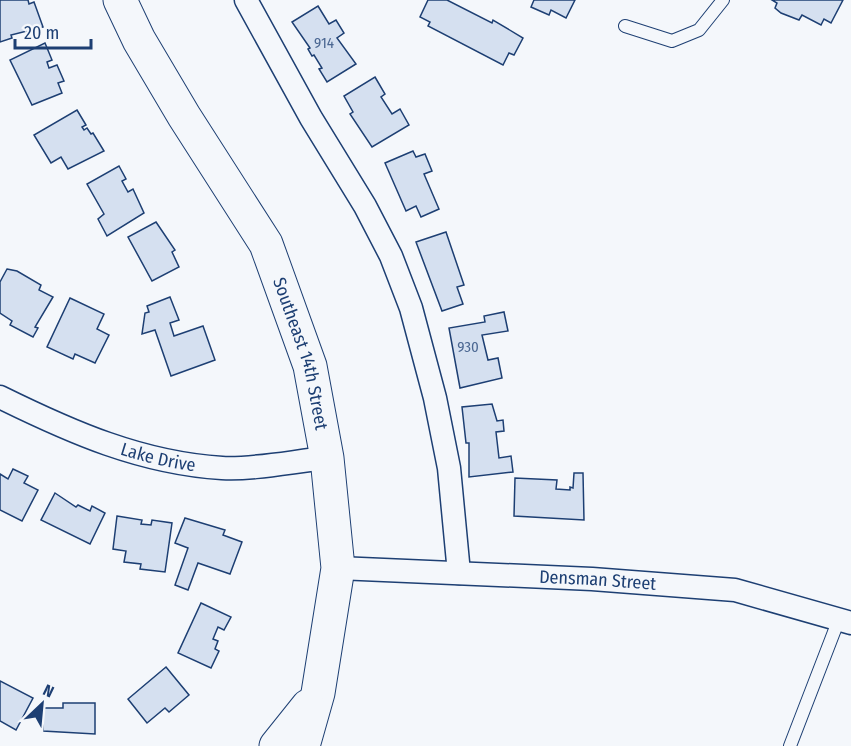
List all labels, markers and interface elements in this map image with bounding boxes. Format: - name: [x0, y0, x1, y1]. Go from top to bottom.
- scale bar: [15, 12, 92, 50]
- text: 20 m: [24, 22, 59, 44]
- house number: 914: [314, 34, 334, 52]
- street label: Southeast 14th Street: [268, 274, 333, 432]
- house number: 930: [457, 338, 479, 356]
- street label: Lake Drive: [118, 438, 197, 476]
- street label: Densman Street: [539, 566, 657, 595]
- north arrow: [12, 674, 72, 734]
- text: N: [40, 680, 57, 702]

